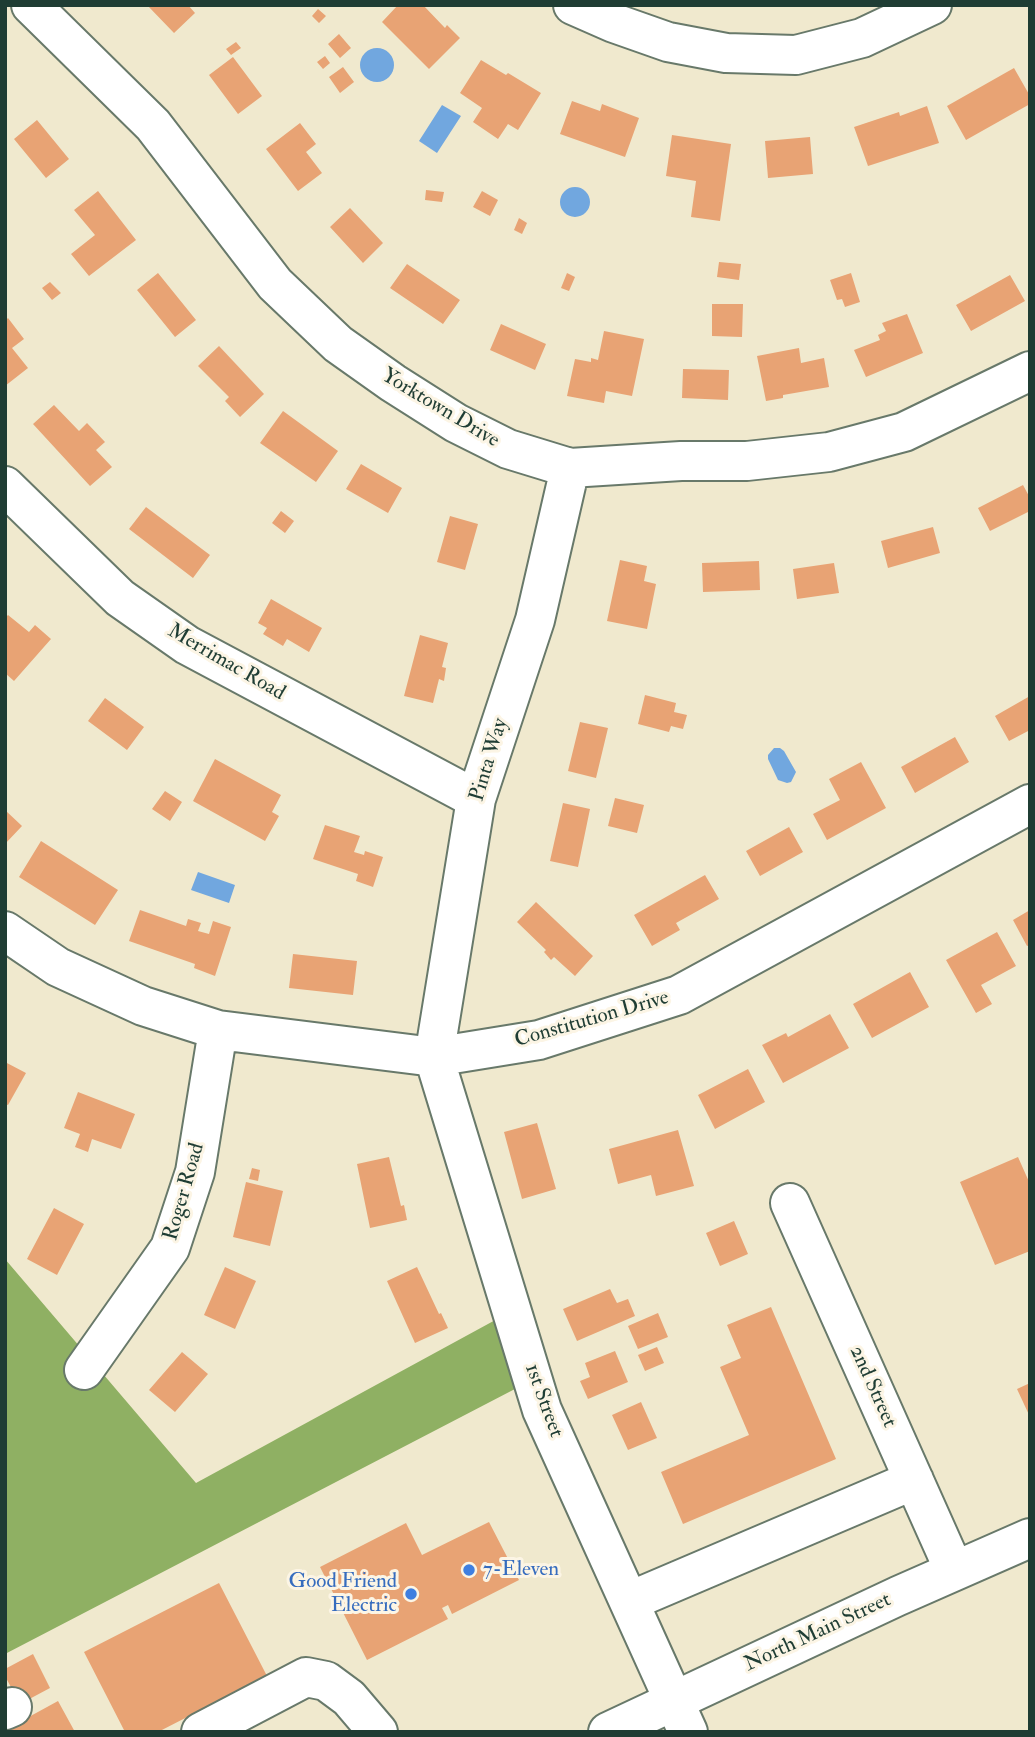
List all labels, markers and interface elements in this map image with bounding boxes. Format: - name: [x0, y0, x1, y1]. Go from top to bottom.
- street label: Yorktown Drive: [376, 364, 504, 454]
- street label: Merrimac Road: [163, 619, 289, 707]
- street label: Pinta Way: [465, 715, 515, 805]
- street label: Constitution Drive: [512, 986, 672, 1054]
- street label: Roger Road: [159, 1140, 211, 1244]
- street label: 2nd Street: [843, 1342, 901, 1432]
- street label: 1st Street: [518, 1361, 568, 1441]
- place label: 7-Eleven: [483, 1557, 559, 1583]
- marker: 7-Eleven: [461, 1562, 477, 1578]
- place label: Good Friend Electric: [289, 1569, 397, 1619]
- marker: Good Friend Electric: [403, 1586, 419, 1602]
- street label: North Main Street: [741, 1588, 895, 1678]

